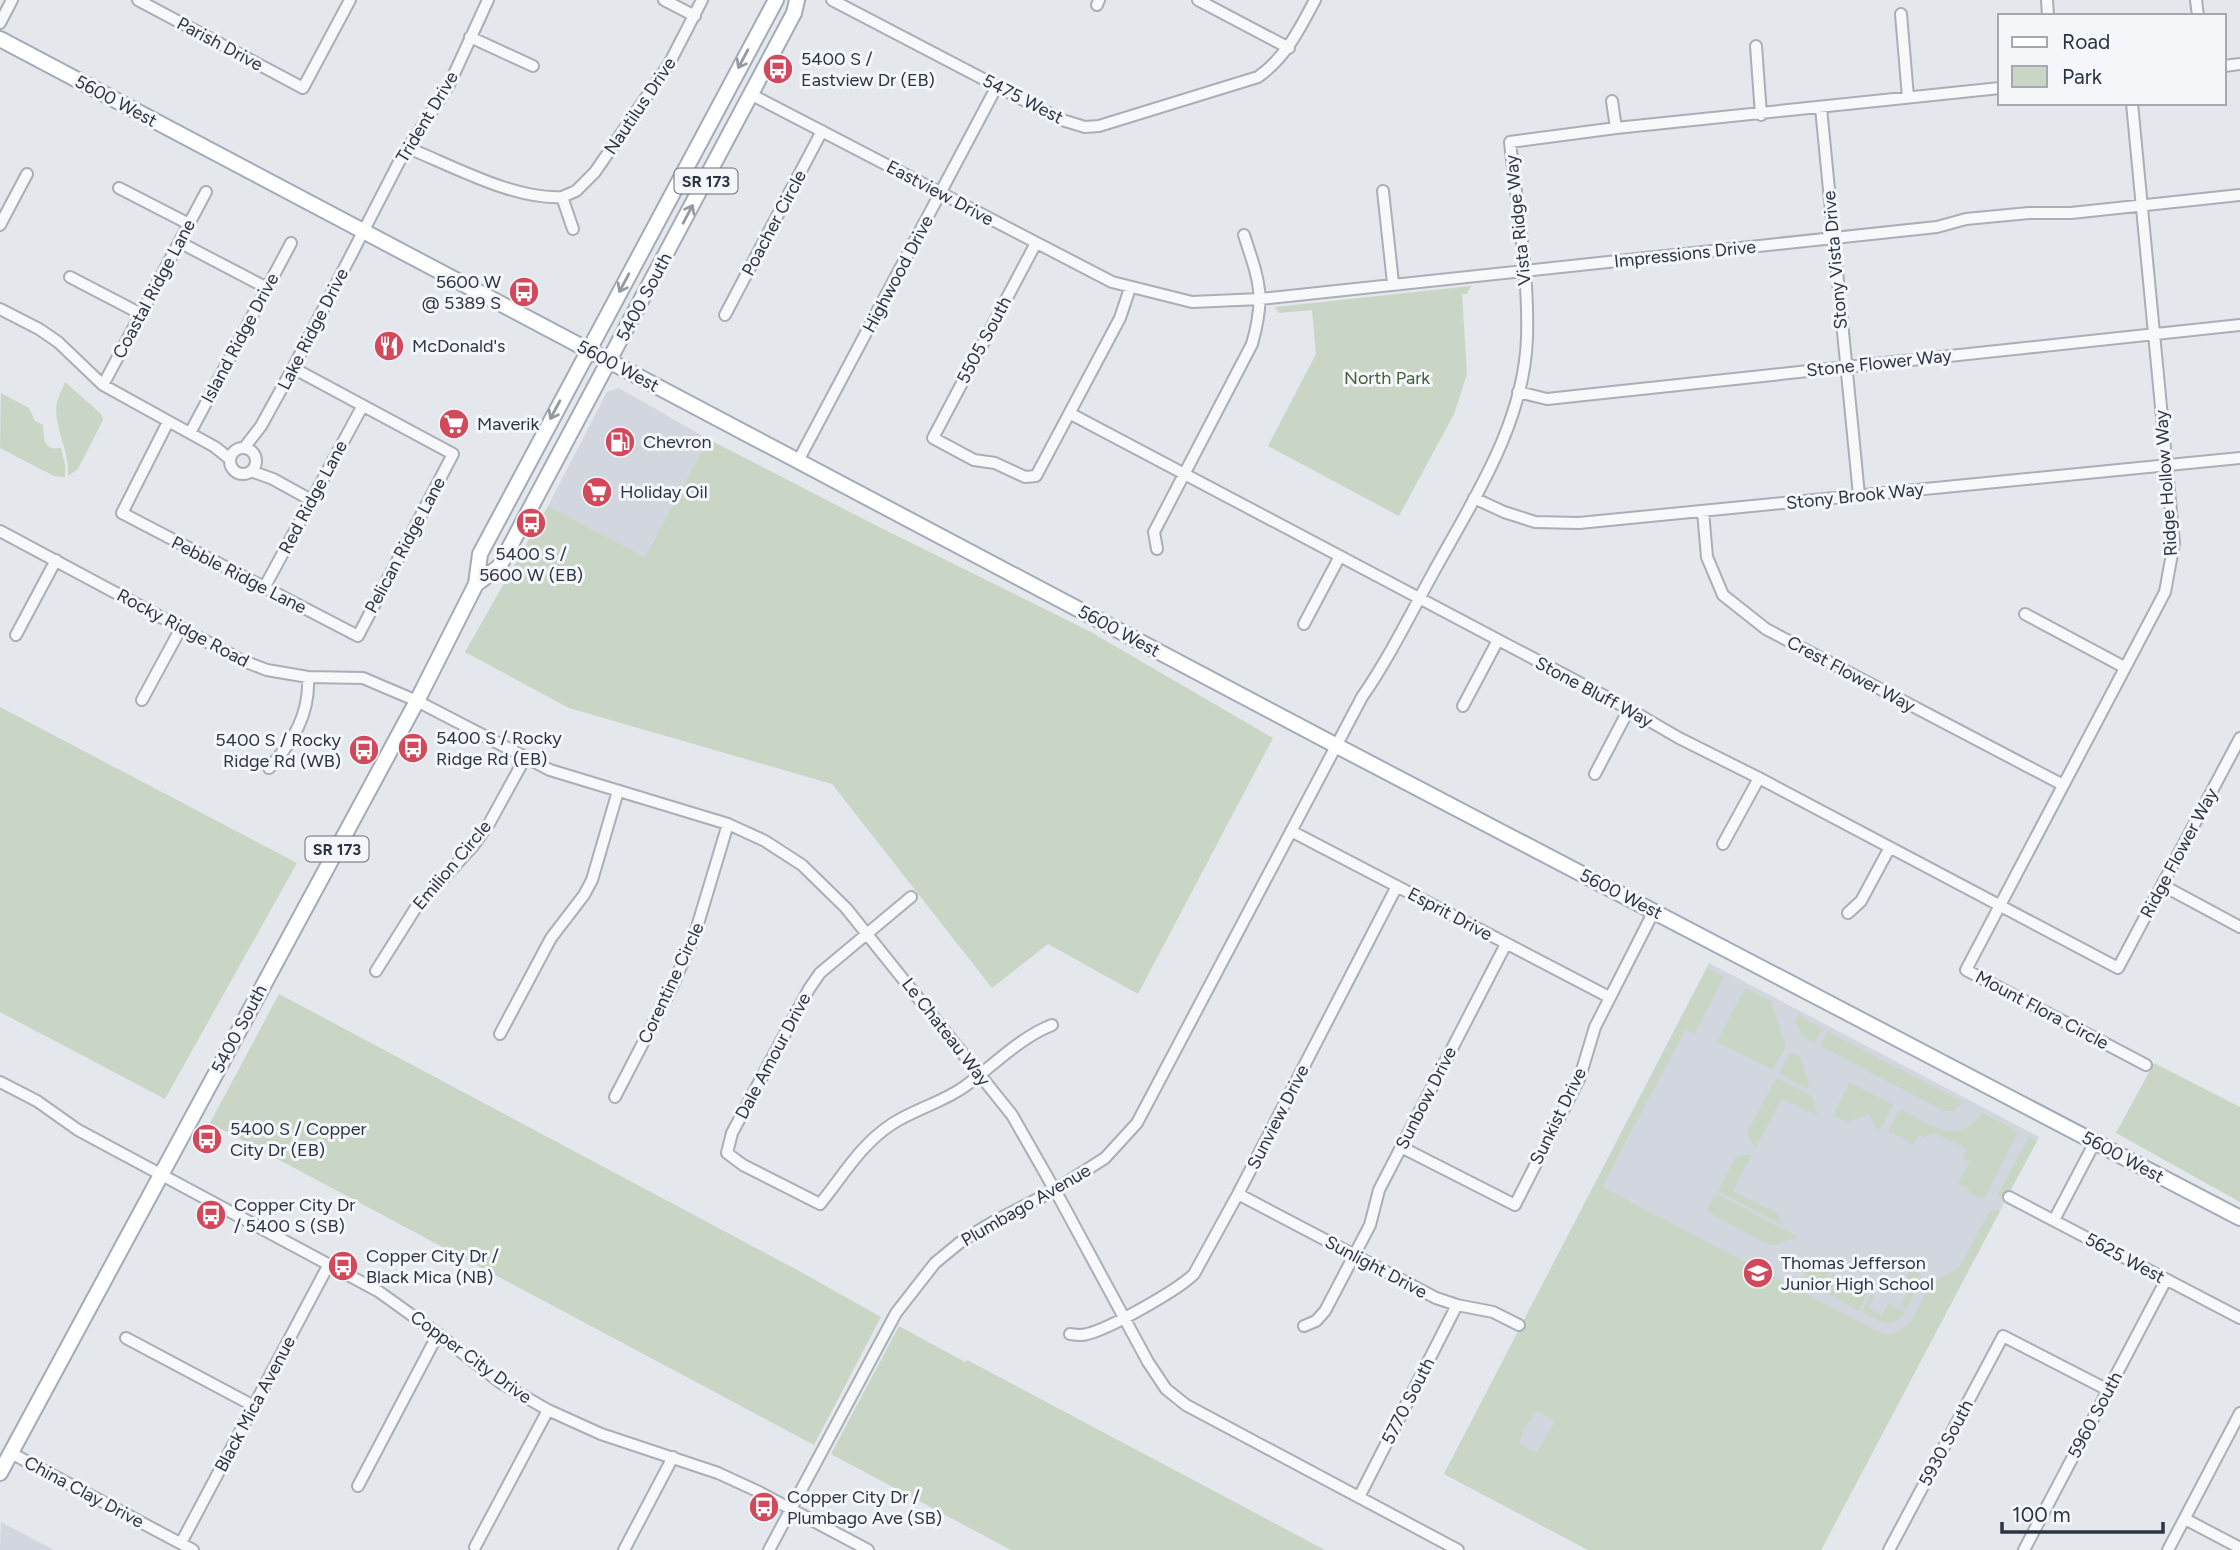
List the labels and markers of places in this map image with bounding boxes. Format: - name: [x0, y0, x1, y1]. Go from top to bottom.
- place label: 5400 S / Eastview Dr (EB): [801, 48, 935, 91]
- bus stop icon: 5400 S / Eastview Dr (EB): [761, 52, 795, 86]
- place label: 5600 W @ 5389 S: [422, 271, 502, 314]
- bus stop icon: 5600 W @ 5389 S: [507, 275, 541, 309]
- restaurant icon: McDonald's: [372, 329, 406, 363]
- place label: McDonald's: [412, 335, 506, 357]
- supermarket icon: Maverik: [437, 407, 471, 441]
- place label: Maverik: [477, 413, 540, 435]
- fuel station icon: Chevron: [603, 425, 637, 459]
- place label: Chevron: [643, 431, 712, 453]
- supermarket icon: Holiday Oil: [580, 475, 614, 509]
- place label: Holiday Oil: [620, 481, 708, 503]
- bus stop icon: 5400 S / 5600 W (EB): [514, 506, 548, 540]
- place label: 5400 S / 5600 W (EB): [479, 543, 583, 586]
- place label: 5400 S / Rocky Ridge Rd (EB): [436, 727, 562, 770]
- place label: 5400 S / Rocky Ridge Rd (WB): [215, 729, 342, 772]
- bus stop icon: 5400 S / Rocky Ridge Rd (EB): [396, 731, 430, 765]
- bus stop icon: 5400 S / Rocky Ridge Rd (WB): [347, 733, 381, 767]
- place label: 5400 S / Copper City Dr (EB): [230, 1118, 367, 1161]
- bus stop icon: 5400 S / Copper City Dr (EB): [190, 1122, 224, 1156]
- place label: Copper City Dr / 5400 S (SB): [234, 1194, 355, 1237]
- bus stop icon: Copper City Dr / 5400 S (SB): [194, 1198, 228, 1232]
- place label: Copper City Dr / Black Mica (NB): [366, 1245, 499, 1288]
- bus stop icon: Copper City Dr / Black Mica (NB): [326, 1249, 360, 1283]
- place label: Thomas Jefferson Junior High School: [1781, 1252, 1934, 1295]
- school or university icon: Thomas Jefferson Junior High School: [1741, 1256, 1775, 1290]
- place label: Copper City Dr / Plumbago Ave (SB): [787, 1486, 942, 1529]
- bus stop icon: Copper City Dr / Plumbago Ave (SB): [747, 1490, 781, 1524]

